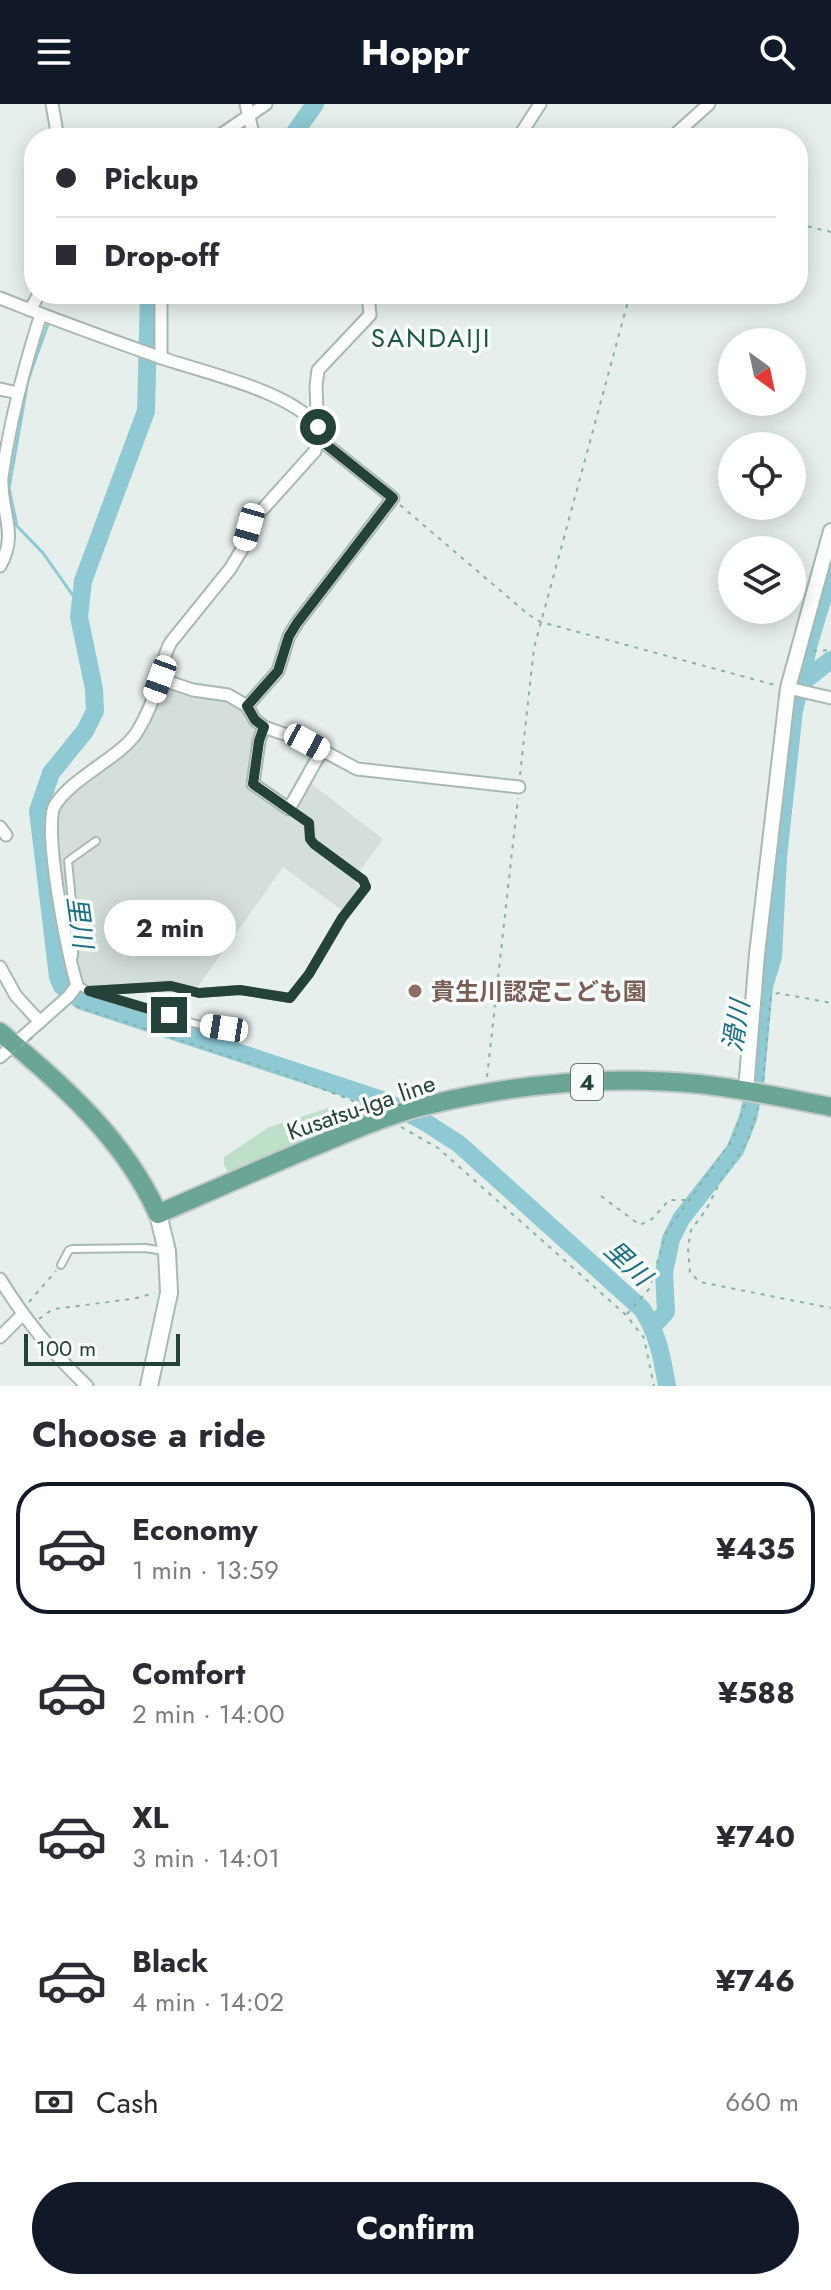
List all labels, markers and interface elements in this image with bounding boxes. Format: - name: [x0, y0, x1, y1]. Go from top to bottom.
- text: Hoppr: [361, 26, 470, 78]
- icon: menu: [32, 30, 76, 74]
- icon: search: [755, 30, 799, 74]
- text: Pickup: [104, 157, 199, 200]
- text: Drop-off: [104, 234, 219, 277]
- district label: SANDAIJI: [371, 319, 491, 357]
- north arrow: [718, 328, 806, 416]
- map controls: [718, 328, 806, 624]
- route start: [300, 409, 336, 445]
- button: locate: [718, 432, 806, 520]
- car: [231, 501, 267, 553]
- button: layers: [718, 536, 806, 624]
- car: [141, 652, 179, 706]
- car: [280, 720, 334, 764]
- water label: 里川: [58, 894, 103, 953]
- callout: 2 min: [103, 899, 235, 955]
- text: 2 min: [136, 909, 204, 947]
- place label: 貴生川認定こども園: [431, 974, 647, 1009]
- marker: 貴生川認定こども園: [406, 982, 424, 1000]
- water label: 滑川: [713, 994, 759, 1055]
- route end: [151, 997, 187, 1033]
- car: [198, 1012, 250, 1044]
- road number: 4: [571, 1064, 603, 1100]
- street label: Kusatsu-Iga line: [282, 1065, 440, 1149]
- water label: 里川: [596, 1231, 662, 1297]
- scale bar: [24, 1330, 180, 1366]
- text: 100 m: [36, 1332, 96, 1364]
- text: Choose a ride: [32, 1408, 266, 1460]
- text: Economy: [132, 1508, 258, 1551]
- icon: car: [36, 1512, 108, 1584]
- text: ¥435: [716, 1527, 795, 1570]
- text: 1 min · 13:59: [132, 1551, 279, 1589]
- text: Comfort: [132, 1652, 245, 1695]
- icon: car: [36, 1656, 108, 1728]
- text: ¥588: [718, 1671, 795, 1714]
- text: 2 min · 14:00: [132, 1695, 285, 1733]
- text: XL: [132, 1796, 168, 1839]
- icon: car: [36, 1800, 108, 1872]
- text: ¥740: [716, 1815, 795, 1858]
- text: 3 min · 14:01: [132, 1839, 280, 1877]
- text: Black: [132, 1940, 208, 1983]
- icon: car: [36, 1944, 108, 2016]
- text: ¥746: [716, 1959, 795, 2002]
- text: 4 min · 14:02: [132, 1983, 284, 2021]
- icon: cash: [32, 2080, 76, 2124]
- text: Cash: [96, 2081, 159, 2124]
- text: 660 m: [725, 2083, 799, 2121]
- button: Confirm: [32, 2182, 799, 2274]

